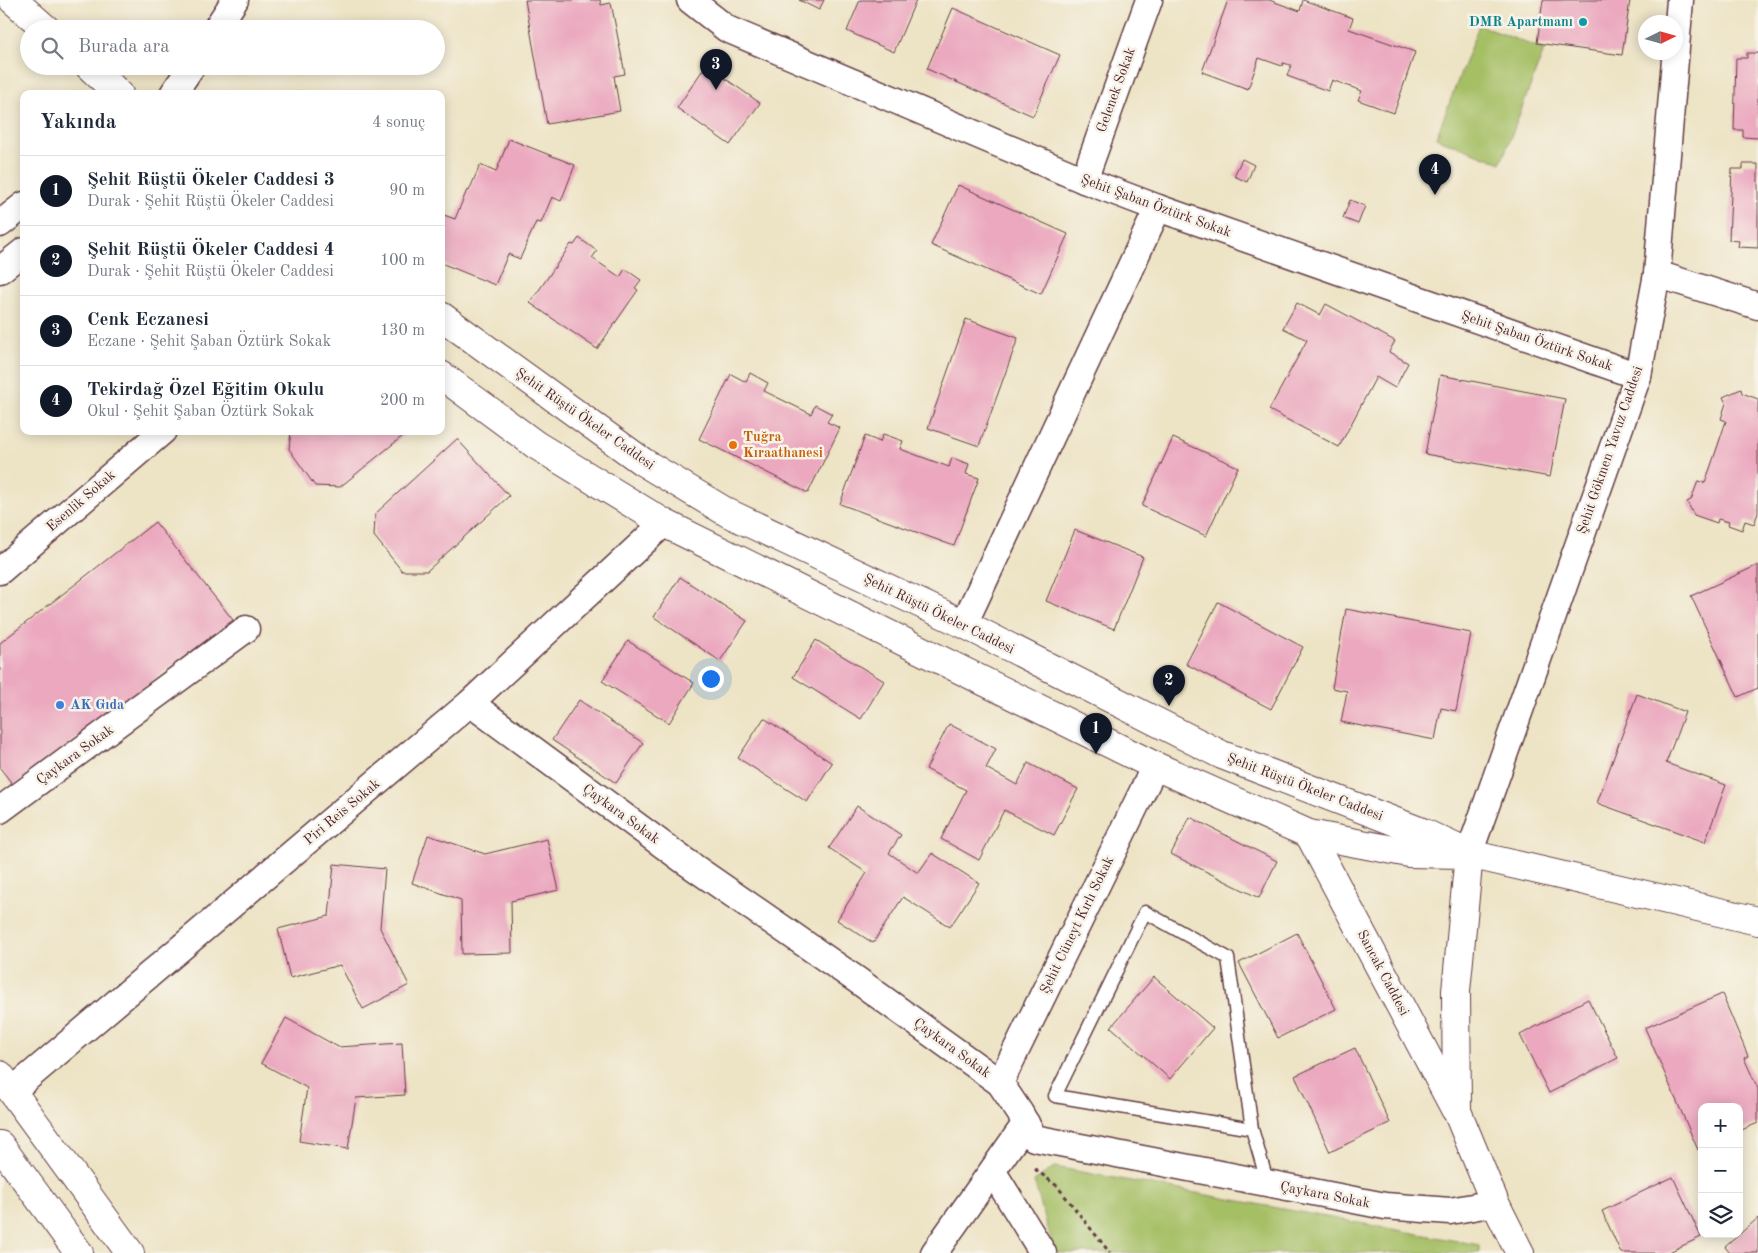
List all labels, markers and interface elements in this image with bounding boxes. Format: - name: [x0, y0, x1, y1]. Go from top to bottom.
- place label: DMR Apartmanı: [1469, 15, 1573, 29]
- north arrow: [1638, 15, 1683, 60]
- marker: DMR Apartmanı: [1577, 16, 1589, 28]
- search box: [20, 20, 445, 75]
- icon: search: [38, 34, 66, 62]
- text: Burada ara: [78, 38, 170, 57]
- street label: Gelenek Sokak: [1094, 46, 1138, 134]
- pin: 3: [700, 49, 732, 90]
- text: Yakında: [40, 112, 116, 133]
- text: 4 sonuç: [372, 115, 425, 131]
- pin: 4: [1419, 154, 1451, 195]
- street label: Şehit Şaban Öztürk Sokak: [1079, 169, 1234, 240]
- text: Şehit Rüştü Ökeler Caddesi 3: [87, 171, 335, 190]
- text: 1: [51, 183, 61, 199]
- text: 90 m: [389, 183, 425, 199]
- text: Durak · Şehit Rüştü Ökeler Caddesi: [87, 194, 334, 210]
- text: Şehit Rüştü Ökeler Caddesi 4: [87, 241, 335, 260]
- text: 2: [51, 253, 61, 269]
- text: 100 m: [380, 253, 425, 269]
- text: Durak · Şehit Rüştü Ökeler Caddesi: [87, 264, 334, 280]
- street label: Şehit Şaban Öztürk Sokak: [1460, 306, 1615, 373]
- text: Cenk Eczanesi: [87, 311, 209, 330]
- text: 3: [51, 323, 61, 339]
- text: 130 m: [380, 323, 425, 339]
- text: Eczane · Şehit Şaban Öztürk Sokak: [87, 334, 331, 350]
- street label: Şehit Rüştü Ökeler Caddesi: [513, 363, 659, 472]
- street label: Şehit Gökmen Yavuz Caddesi: [1575, 364, 1645, 536]
- text: Tekirdağ Özel Eğitim Okulu: [87, 381, 324, 400]
- text: 4: [51, 393, 61, 409]
- text: 200 m: [380, 393, 425, 409]
- text: Okul · Şehit Şaban Öztürk Sokak: [87, 404, 314, 420]
- place label: Tuğra Kıraathanesi: [743, 430, 823, 460]
- marker: Tuğra Kıraathanesi: [727, 439, 739, 451]
- street label: Esenlik Sokak: [44, 468, 118, 534]
- street label: Şehit Rüştü Ökeler Caddesi: [861, 569, 1018, 657]
- pin: 2: [1153, 665, 1185, 706]
- your location: [698, 666, 724, 692]
- place label: AK Gıda: [70, 698, 124, 712]
- marker: AK Gıda: [54, 699, 66, 711]
- pin: 1: [1080, 713, 1112, 754]
- street label: Çaykara Sokak: [34, 722, 116, 788]
- street label: Şehit Rüştü Ökeler Caddesi: [1225, 748, 1386, 823]
- street label: Piri Reis Sokak: [301, 776, 383, 848]
- street label: Çaykara Sokak: [580, 781, 662, 847]
- street label: Şehit Cüneyt Kırlı Sokak: [1038, 854, 1116, 996]
- street label: Sancak Caddesi: [1355, 928, 1411, 1018]
- street label: Çaykara Sokak: [911, 1015, 993, 1081]
- map controls: [1698, 1103, 1743, 1238]
- button: +: [1698, 1103, 1743, 1148]
- button: −: [1698, 1148, 1743, 1193]
- street label: Çaykara Sokak: [1279, 1179, 1371, 1211]
- button: layers: [1698, 1193, 1743, 1238]

